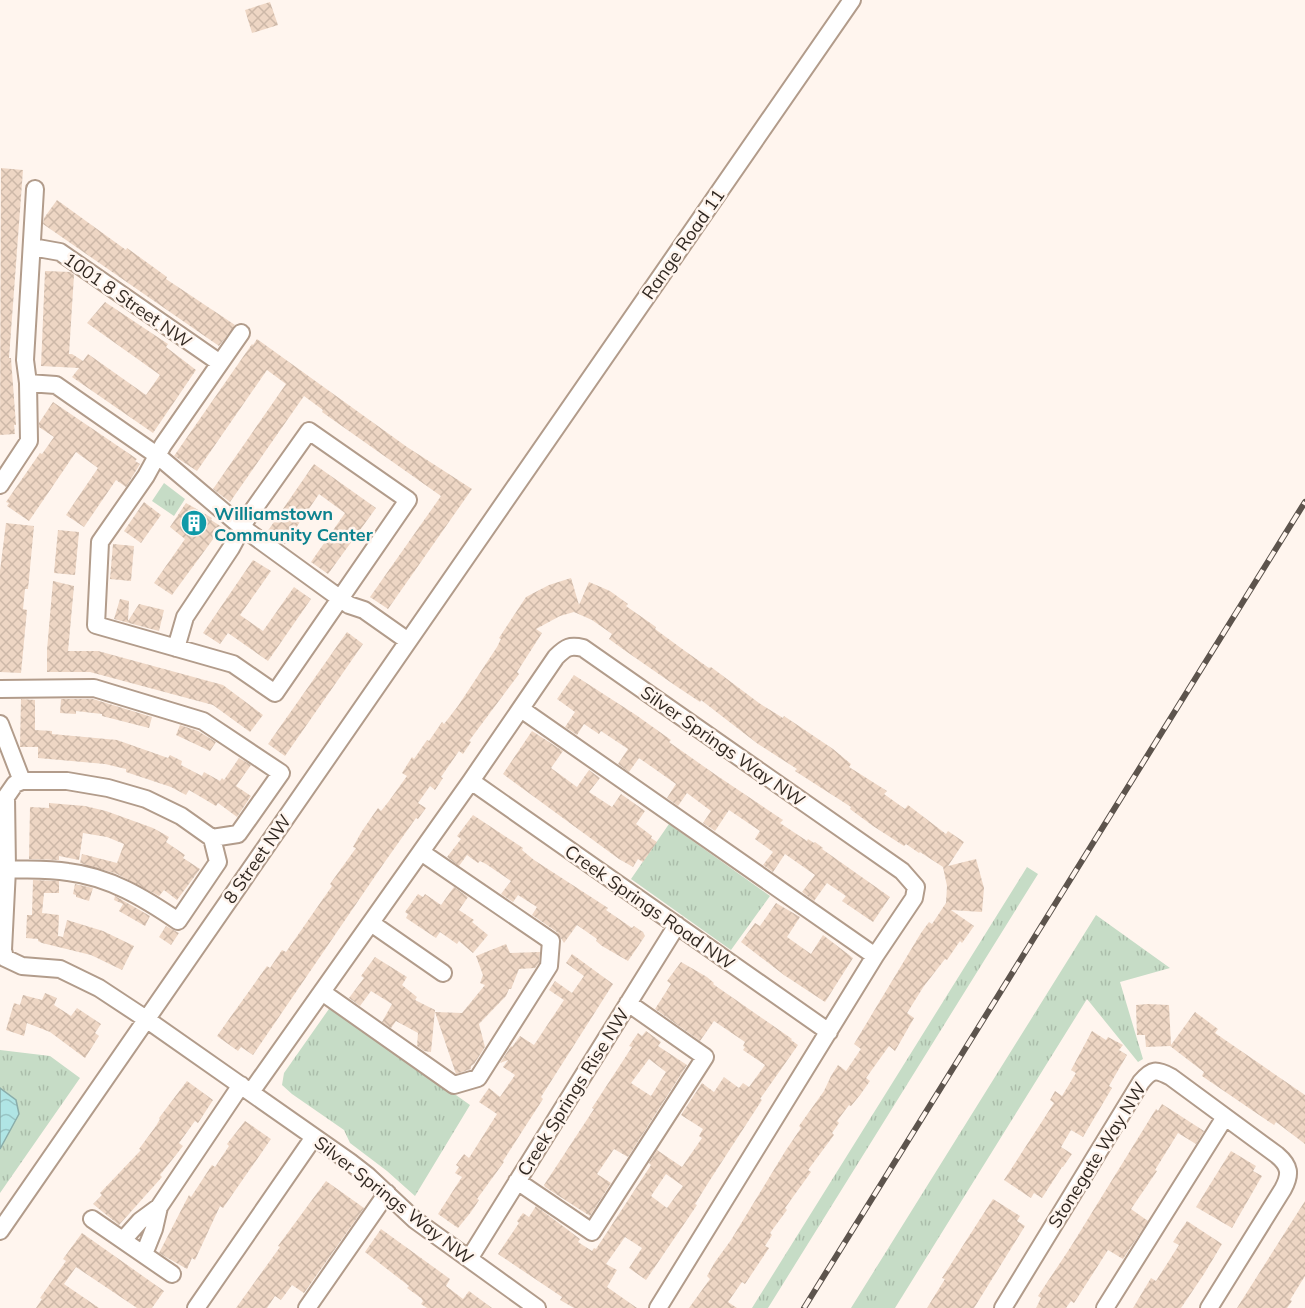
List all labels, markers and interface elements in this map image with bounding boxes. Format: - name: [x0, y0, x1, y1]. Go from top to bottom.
- street label: Range Road 11: [636, 184, 730, 304]
- street label: 1001 8 Street NW: [59, 247, 197, 353]
- place label: Williamstown Community Center: [214, 502, 374, 546]
- building icon: Williamstown Community Center: [179, 508, 209, 538]
- street label: Silver Springs Way NW: [636, 681, 810, 811]
- street label: 8 Street NW: [218, 810, 296, 908]
- street label: Creek Springs Road NW: [560, 840, 740, 974]
- street label: Creek Springs Rise NW: [512, 1004, 634, 1180]
- street label: Stonegate Way NW: [1043, 1078, 1151, 1232]
- street label: Silver Springs Way NW: [310, 1131, 478, 1269]

